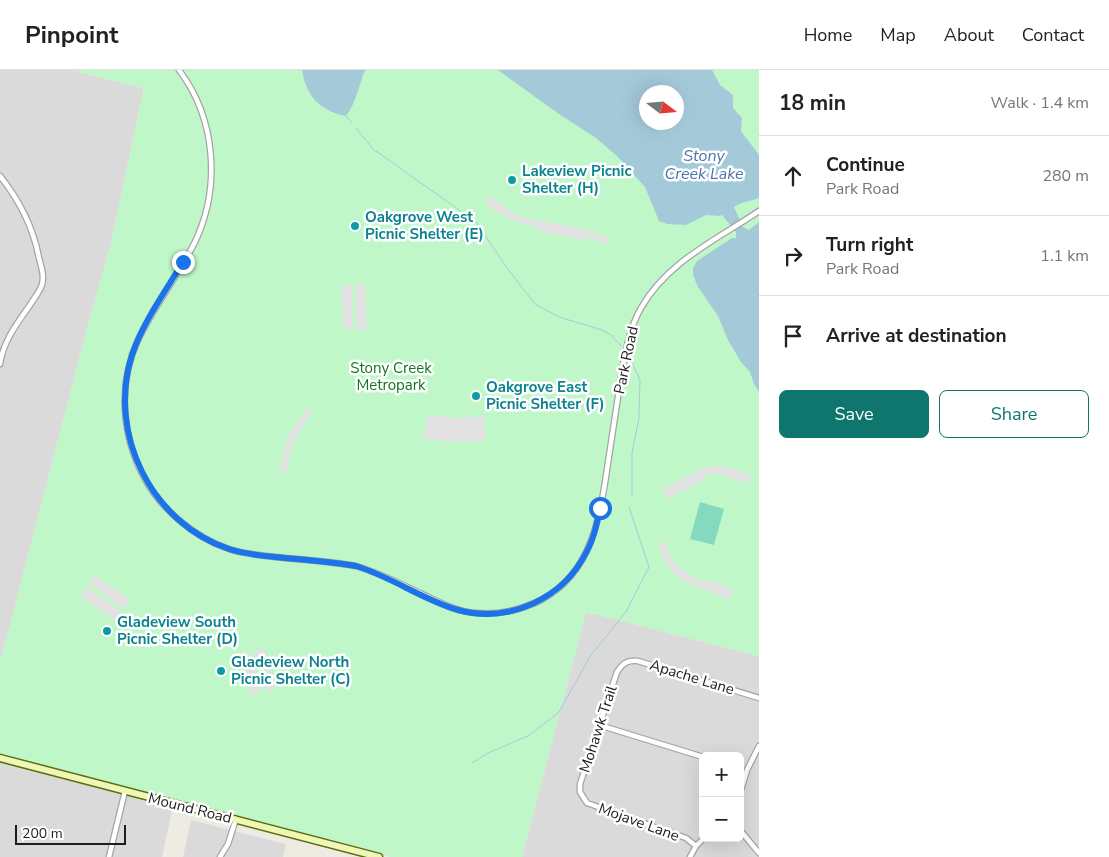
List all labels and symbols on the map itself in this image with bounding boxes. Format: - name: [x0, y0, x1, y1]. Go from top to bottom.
- north arrow: [639, 85, 684, 130]
- water label: Stony Creek Lake: [664, 145, 744, 185]
- place label: Lakeview Picnic Shelter (H): [522, 161, 632, 198]
- marker: Lakeview Picnic Shelter (H): [506, 174, 518, 186]
- place label: Oakgrove West Picnic Shelter (E): [365, 207, 484, 244]
- marker: Oakgrove West Picnic Shelter (E): [349, 220, 361, 232]
- route end: [172, 251, 195, 274]
- street label: Park Road: [609, 324, 643, 396]
- park label: Stony Creek Metropark: [350, 358, 432, 395]
- place label: Oakgrove East Picnic Shelter (F): [486, 377, 605, 414]
- marker: Oakgrove East Picnic Shelter (F): [470, 390, 482, 402]
- route start: [589, 497, 612, 520]
- place label: Gladeview South Picnic Shelter (D): [117, 612, 238, 649]
- marker: Gladeview South Picnic Shelter (D): [101, 625, 113, 637]
- place label: Gladeview North Picnic Shelter (C): [231, 652, 351, 689]
- street label: Apache Lane: [647, 655, 737, 699]
- marker: Gladeview North Picnic Shelter (C): [215, 665, 227, 677]
- street label: Mohawk Trail: [574, 682, 622, 775]
- street label: Mound Road: [146, 788, 234, 828]
- street label: Mojave Lane: [596, 798, 682, 846]
- scale bar: [15, 822, 126, 845]

